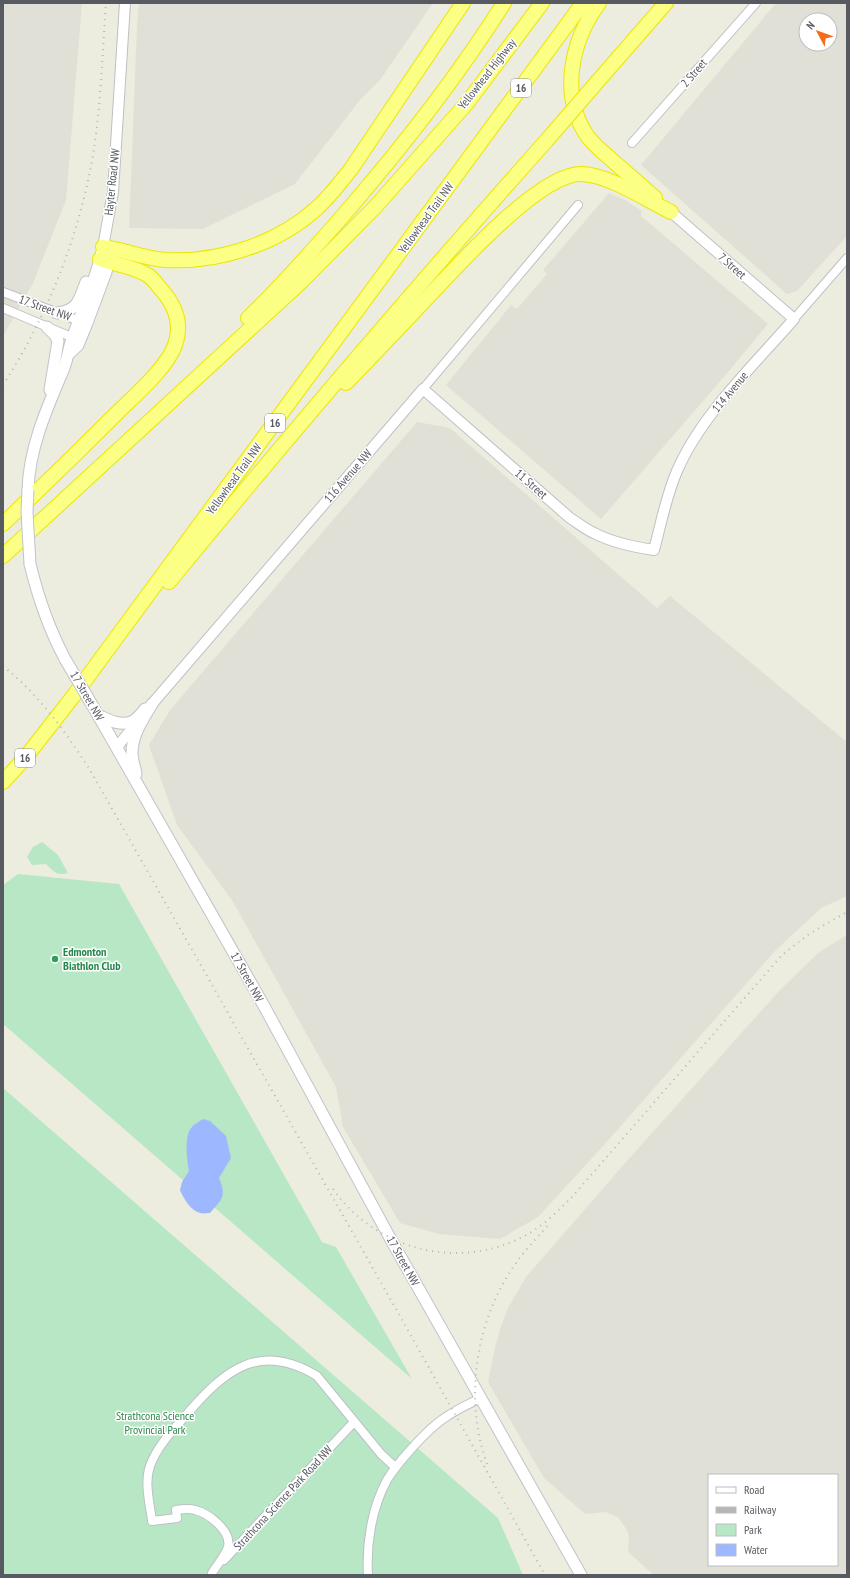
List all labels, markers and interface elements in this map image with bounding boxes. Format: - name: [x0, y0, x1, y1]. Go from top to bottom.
- north arrow: [798, 12, 838, 52]
- text: N: [803, 19, 818, 32]
- street label: Yellowhead Highway: [454, 35, 519, 112]
- street label: 2 Street: [677, 55, 710, 90]
- road number: 16: [511, 79, 531, 97]
- street label: Hayter Road NW: [101, 148, 122, 216]
- street label: Yellowhead Trail NW: [395, 179, 457, 256]
- street label: 7 Street: [715, 249, 750, 282]
- street label: 17 Street NW: [17, 291, 73, 324]
- street label: 114 Avenue: [708, 368, 751, 415]
- road number: 16: [265, 414, 285, 432]
- street label: Yellowhead Trail NW: [203, 440, 265, 517]
- street label: 116 Avenue NW: [320, 446, 375, 505]
- street label: 11 Street: [512, 465, 551, 502]
- street label: 17 Street NW: [67, 668, 108, 723]
- road number: 16: [15, 749, 35, 767]
- place label: Edmonton Biathlon Club: [63, 944, 121, 973]
- street label: 17 Street NW: [228, 949, 267, 1004]
- marker: Edmonton Biathlon Club: [50, 954, 60, 964]
- street label: 17 Street NW: [384, 1233, 423, 1288]
- park label: Strathcona Science Provincial Park: [116, 1408, 194, 1437]
- street label: Strathcona Science Park Road NW: [230, 1442, 335, 1553]
- legend: [708, 1474, 838, 1566]
- text: Road: [744, 1482, 764, 1497]
- text: Railway: [744, 1502, 777, 1517]
- text: Park: [744, 1522, 762, 1537]
- text: Water: [744, 1542, 769, 1557]

